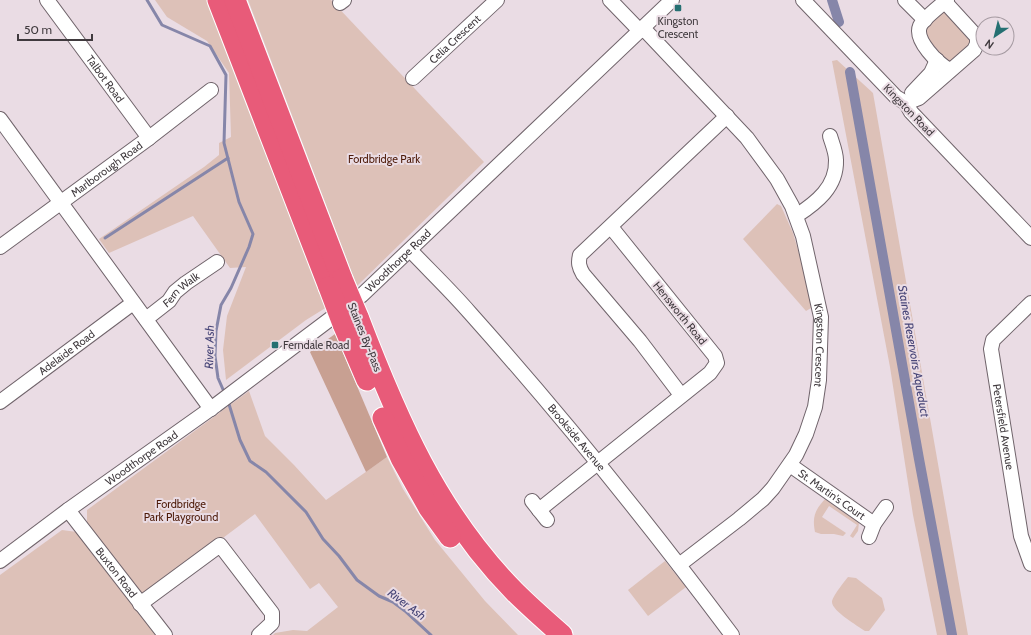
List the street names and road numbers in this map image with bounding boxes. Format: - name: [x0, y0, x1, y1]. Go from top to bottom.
- street label: Celia Crescent: [426, 12, 484, 67]
- street label: Talbot Road: [83, 52, 127, 105]
- street label: Kingston Road: [881, 81, 937, 139]
- street label: Marlborough Road: [68, 138, 145, 200]
- street label: Woodthorpe Road: [362, 226, 434, 295]
- street label: Fern Walk: [160, 269, 202, 310]
- street label: Hensworth Road: [650, 279, 710, 347]
- street label: Staines By-Pass: [345, 300, 385, 374]
- street label: Kingston Crescent: [811, 302, 828, 388]
- street label: Adelaide Road: [36, 327, 98, 378]
- street label: Petersfield Avenue: [990, 383, 1017, 471]
- street label: Brookside Avenue: [545, 401, 609, 474]
- street label: Woodthorpe Road: [102, 427, 180, 488]
- street label: St. Martin's Court: [795, 466, 868, 523]
- street label: Buxton Road: [93, 545, 140, 600]

